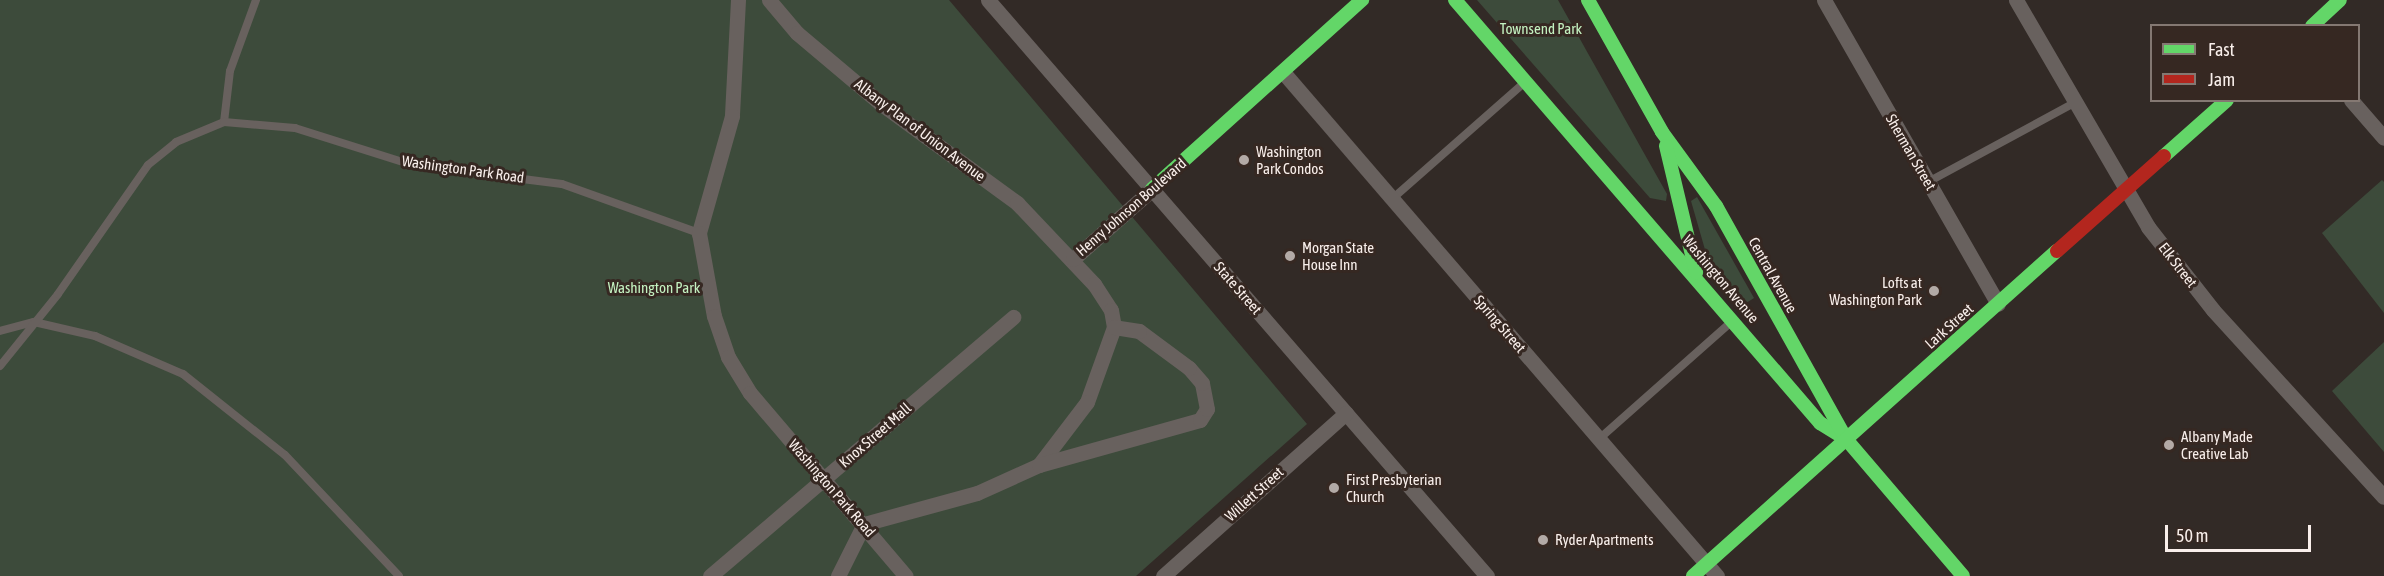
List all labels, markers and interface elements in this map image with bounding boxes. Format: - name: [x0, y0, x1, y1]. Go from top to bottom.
- park label: Townsend Park: [1500, 20, 1582, 38]
- legend: [2150, 24, 2360, 102]
- text: Fast: [2208, 39, 2235, 60]
- text: Jam: [2208, 69, 2235, 90]
- street label: Albany Plan of Union Avenue: [851, 75, 989, 185]
- street label: Sherman Street: [1882, 111, 1940, 193]
- place label: Washington Park Condos: [1256, 142, 1324, 177]
- street label: Washington Park Road: [401, 151, 525, 187]
- marker: Washington Park Condos: [1237, 153, 1251, 167]
- street label: Henry Johnson Boulevard: [1072, 154, 1190, 260]
- street label: Washington Avenue: [1679, 231, 1763, 327]
- street label: Central Avenue: [1745, 234, 1801, 316]
- place label: Morgan State House Inn: [1302, 238, 1374, 273]
- street label: Elk Street: [2155, 239, 2201, 291]
- marker: Morgan State House Inn: [1283, 249, 1297, 263]
- street label: State Street: [1210, 258, 1266, 318]
- place label: Lofts at Washington Park: [1829, 273, 1922, 308]
- park label: Washington Park: [608, 279, 700, 297]
- marker: Lofts at Washington Park: [1927, 284, 1941, 298]
- street label: Spring Street: [1470, 292, 1530, 356]
- street label: Lark Street: [1921, 300, 1977, 352]
- street label: Knox Street Mall: [835, 399, 915, 471]
- place label: Albany Made Creative Lab: [2181, 427, 2253, 462]
- street label: Washington Park Road: [785, 436, 879, 540]
- marker: Albany Made Creative Lab: [2162, 438, 2176, 452]
- street label: Willett Street: [1221, 463, 1287, 525]
- place label: First Presbyterian Church: [1346, 470, 1442, 505]
- marker: First Presbyterian Church: [1327, 481, 1341, 495]
- scale bar: [2168, 513, 2314, 551]
- text: 50 m: [2176, 525, 2208, 546]
- place label: Ryder Apartments: [1555, 531, 1653, 549]
- marker: Ryder Apartments: [1536, 533, 1550, 547]

